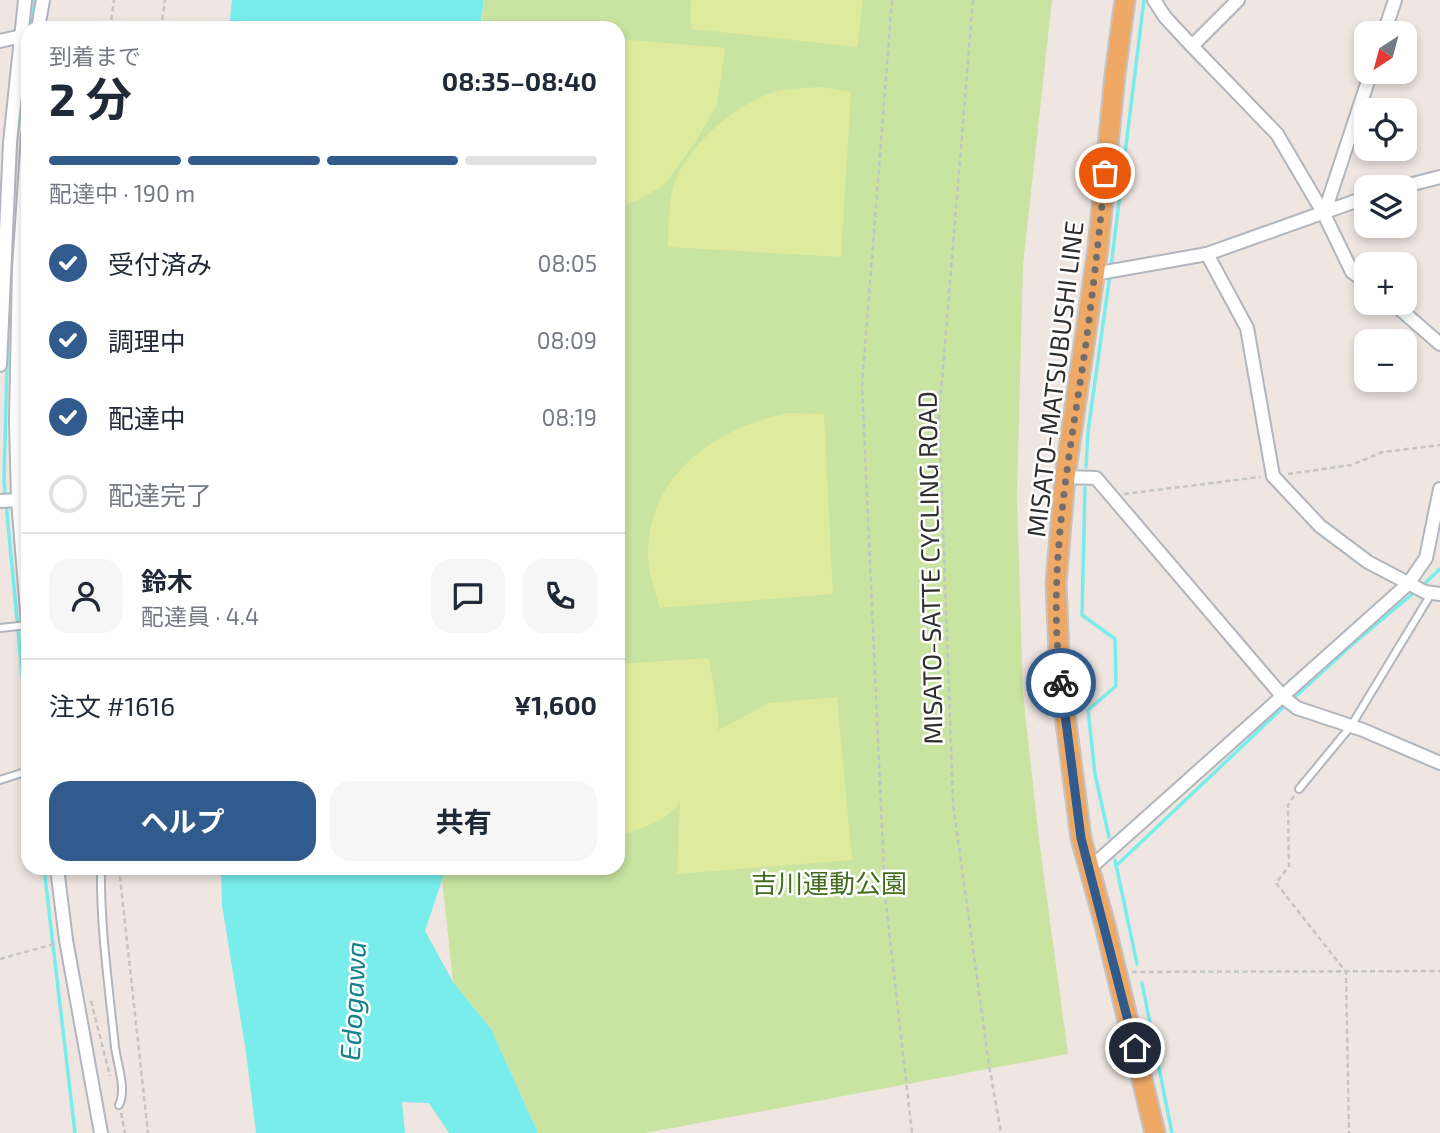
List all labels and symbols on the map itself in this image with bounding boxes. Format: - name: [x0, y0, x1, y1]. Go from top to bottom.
- north arrow: [1354, 21, 1418, 84]
- pin: [1075, 143, 1135, 203]
- street label: MISATO-MATSUBUSHI LINE: [1019, 219, 1089, 539]
- street label: MISATO-SATTE CYCLING ROAD: [910, 391, 948, 745]
- courier: [1026, 648, 1096, 718]
- park label: 吉川運動公園: [751, 867, 907, 898]
- water label: Edogawa: [332, 940, 372, 1062]
- pin: [1105, 1018, 1165, 1078]

